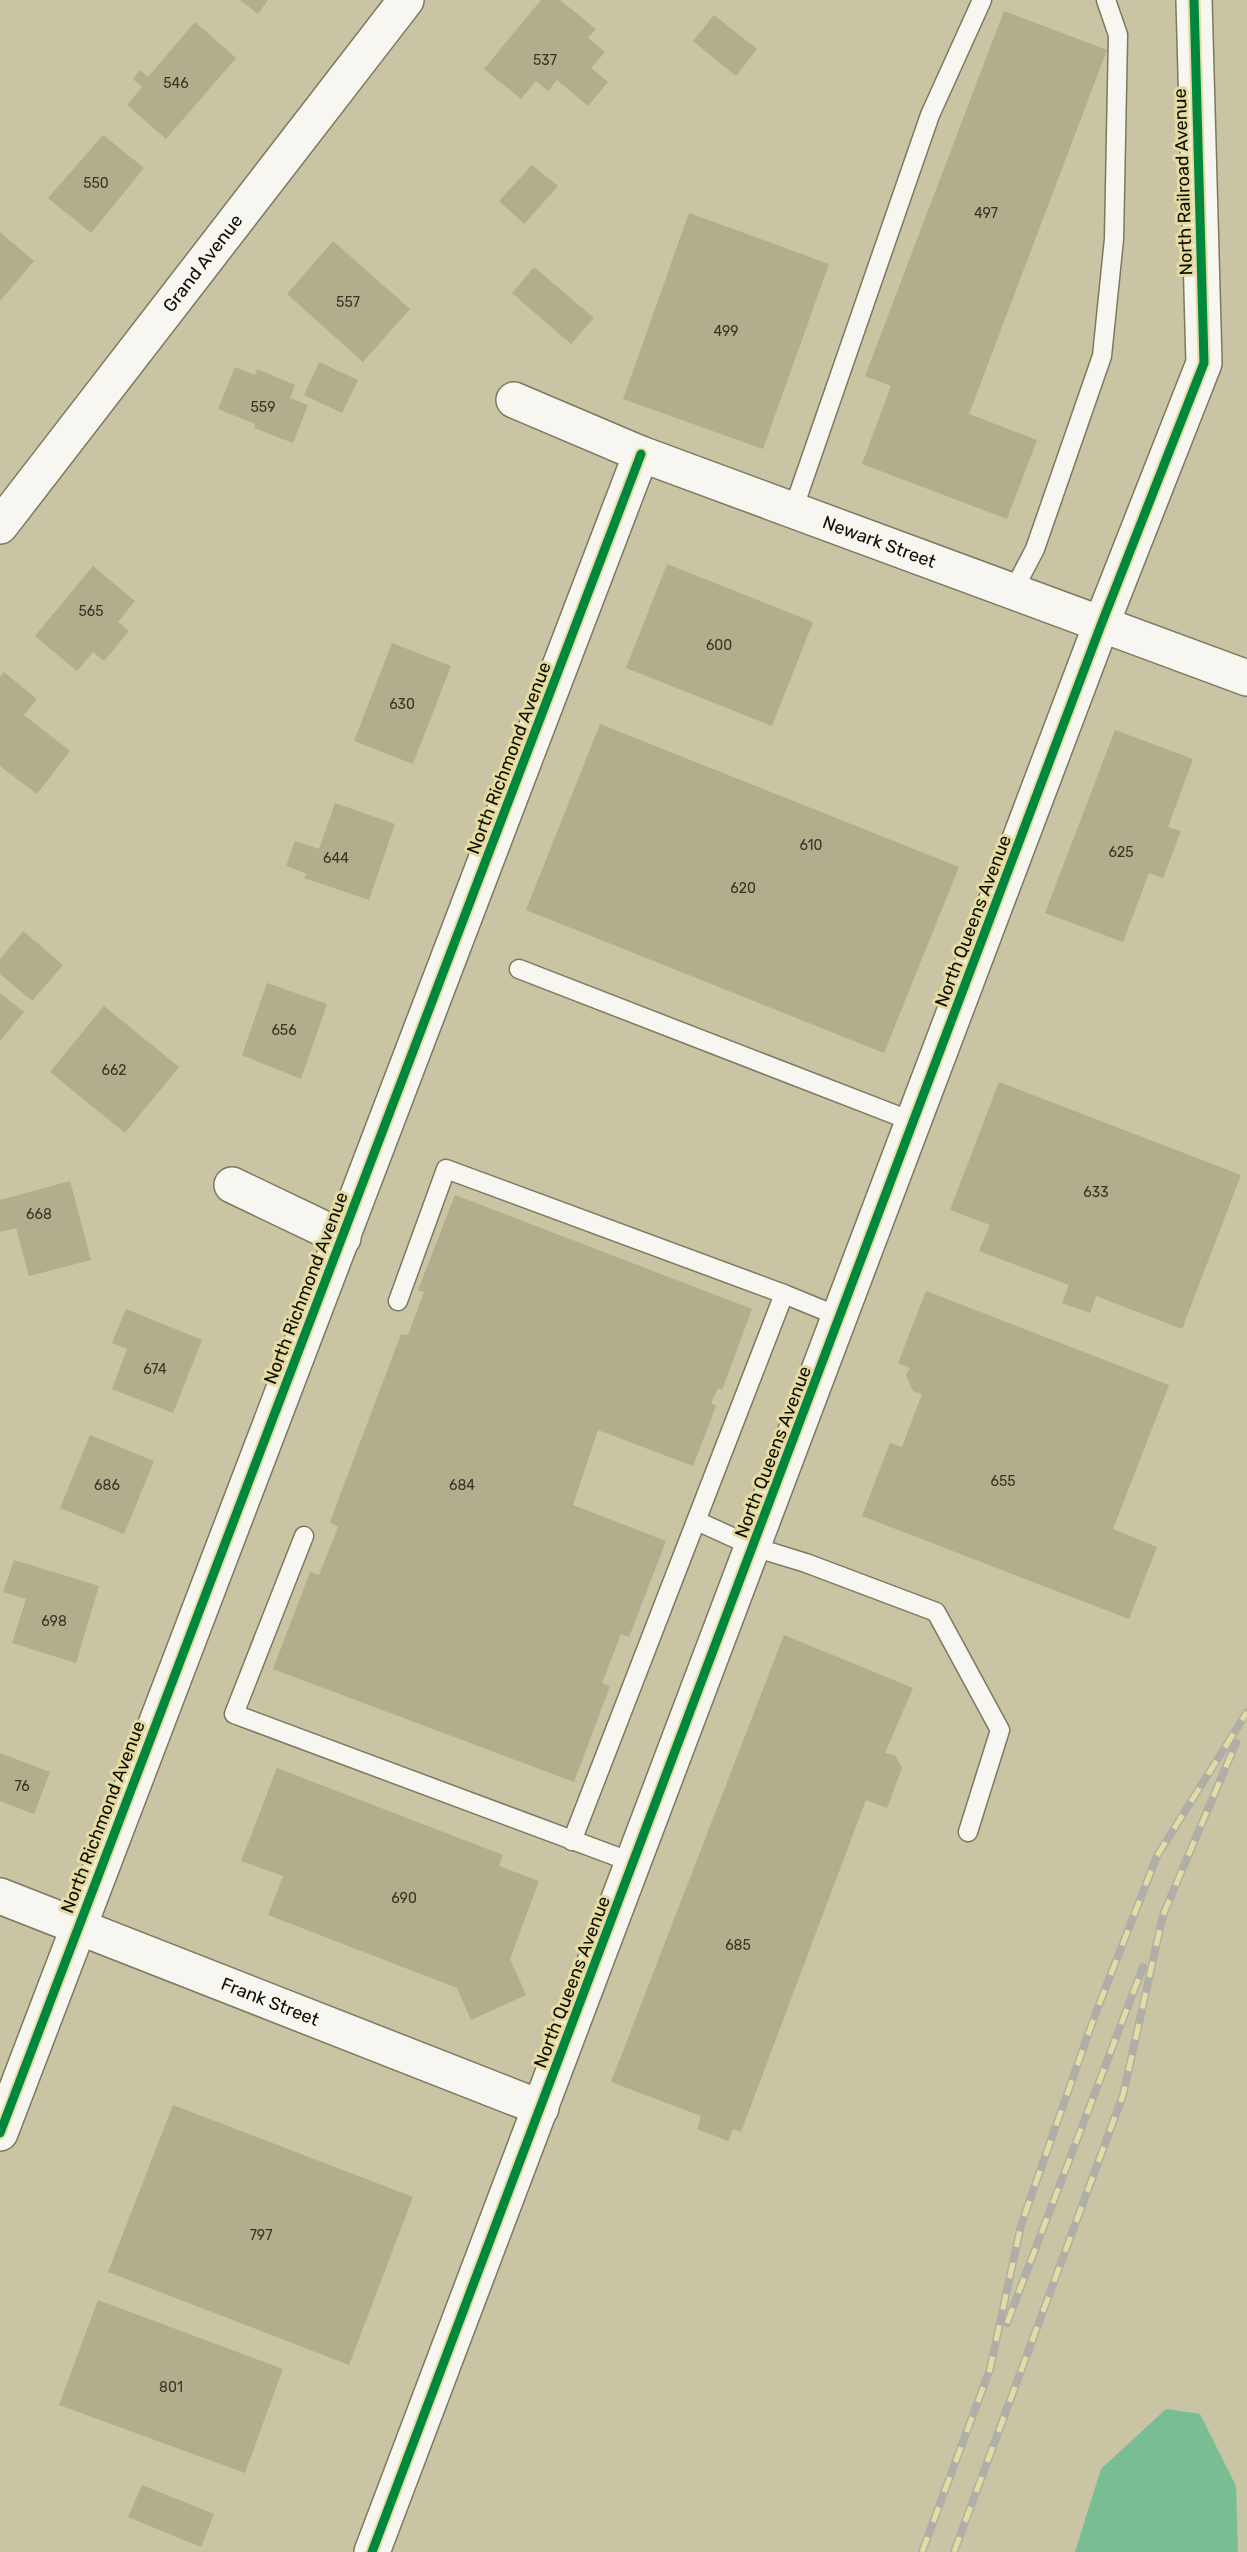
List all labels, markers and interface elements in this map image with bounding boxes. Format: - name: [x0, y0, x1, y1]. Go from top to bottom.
- house number: 537: [533, 52, 557, 69]
- house number: 546: [163, 75, 189, 92]
- street label: North Railroad Avenue: [1169, 88, 1197, 276]
- house number: 550: [83, 175, 109, 192]
- house number: 497: [974, 205, 998, 222]
- street label: Grand Avenue: [158, 210, 247, 316]
- house number: 557: [336, 294, 360, 311]
- house number: 499: [713, 323, 739, 340]
- house number: 559: [251, 399, 275, 416]
- street label: Newark Street: [820, 511, 939, 573]
- house number: 565: [78, 603, 104, 620]
- house number: 600: [706, 637, 732, 654]
- street label: North Richmond Avenue: [462, 659, 556, 857]
- house number: 630: [389, 696, 415, 713]
- street label: North Queens Avenue: [930, 832, 1016, 1010]
- house number: 610: [800, 837, 823, 854]
- house number: 625: [1109, 844, 1133, 861]
- house number: 644: [323, 850, 349, 867]
- house number: 620: [730, 880, 756, 897]
- house number: 656: [271, 1022, 297, 1039]
- house number: 662: [101, 1062, 127, 1079]
- house number: 633: [1083, 1184, 1109, 1201]
- street label: North Richmond Avenue: [259, 1189, 353, 1387]
- house number: 668: [26, 1206, 52, 1223]
- house number: 674: [143, 1361, 167, 1378]
- street label: North Queens Avenue: [730, 1363, 816, 1541]
- house number: 655: [990, 1473, 1016, 1490]
- house number: 686: [94, 1477, 120, 1494]
- house number: 684: [449, 1477, 475, 1494]
- house number: 698: [41, 1613, 67, 1630]
- street label: North Richmond Avenue: [56, 1718, 150, 1916]
- house number: 76: [14, 1778, 30, 1795]
- house number: 690: [391, 1890, 417, 1907]
- street label: North Queens Avenue: [529, 1893, 615, 2071]
- house number: 685: [725, 1937, 751, 1954]
- street label: Frank Street: [218, 1973, 322, 2031]
- house number: 797: [250, 2227, 272, 2244]
- house number: 801: [159, 2379, 183, 2396]

